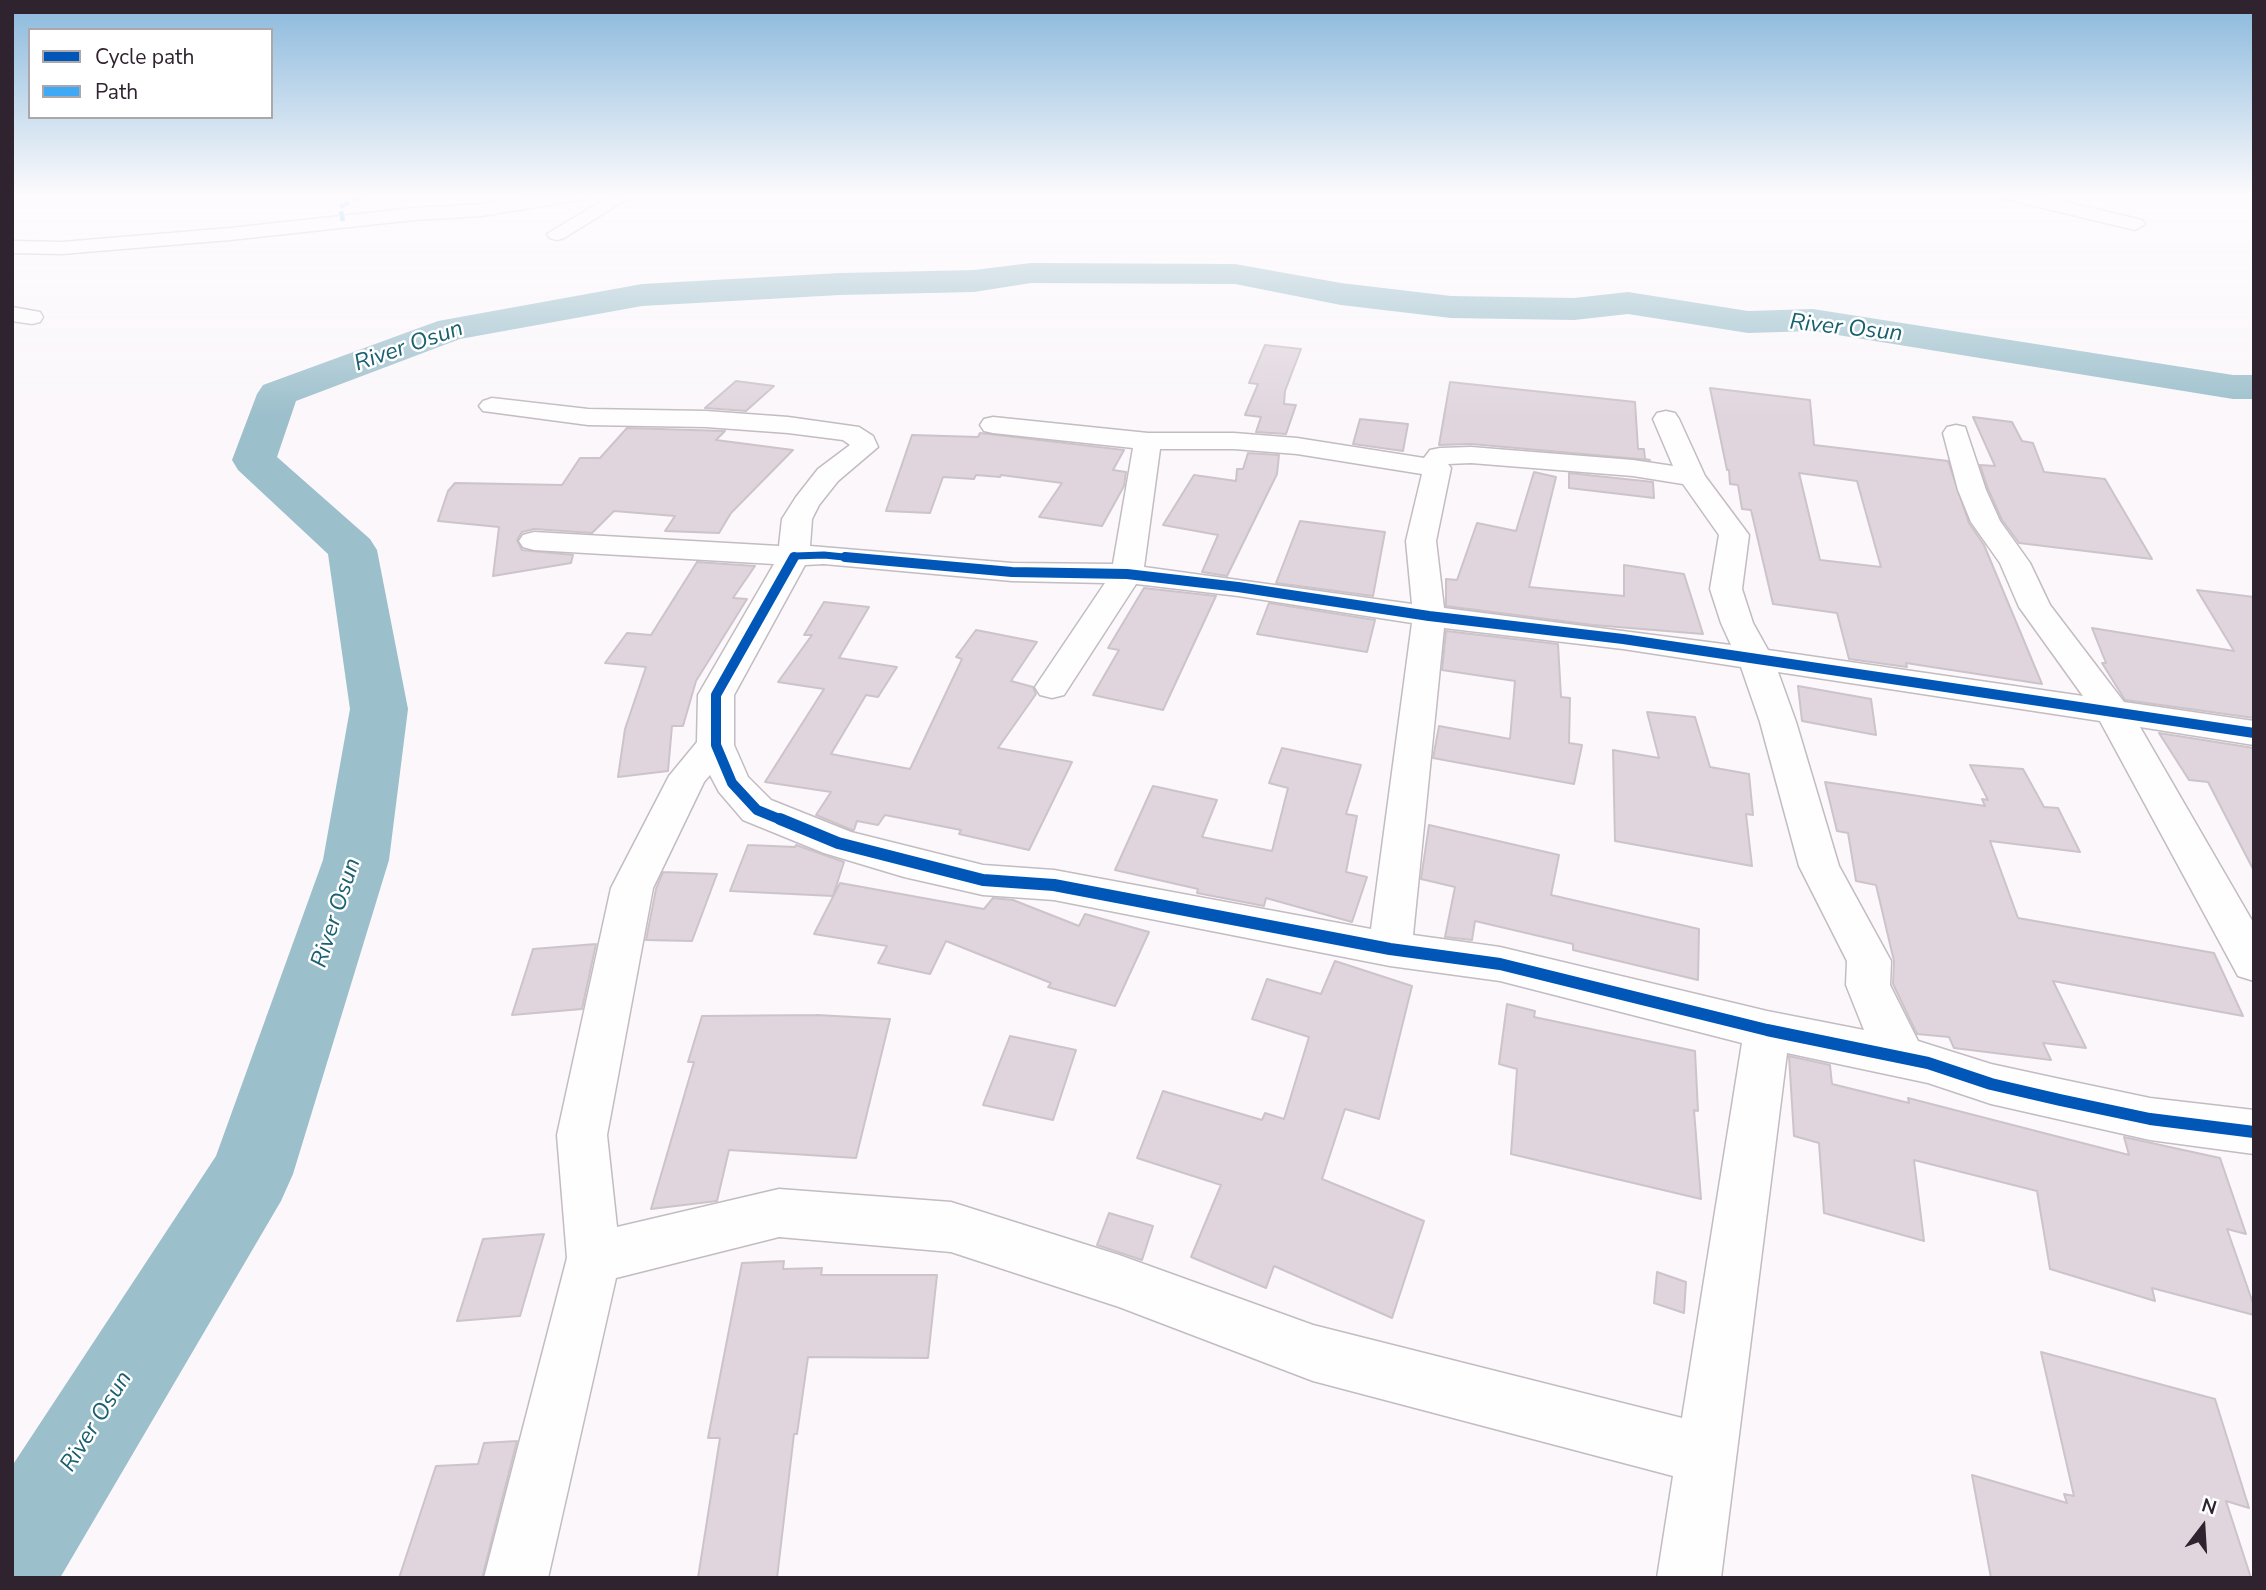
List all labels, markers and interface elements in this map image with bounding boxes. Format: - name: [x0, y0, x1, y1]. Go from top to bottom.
- legend: [28, 28, 273, 119]
- text: Cycle path: [95, 43, 194, 71]
- text: Path: [95, 78, 138, 106]
- water label: River Osun: [1788, 309, 1904, 349]
- water label: River Osun: [351, 315, 467, 379]
- water label: River Osun: [306, 855, 368, 971]
- water label: River Osun: [55, 1367, 139, 1477]
- north arrow: [2168, 1492, 2238, 1562]
- text: N: [2199, 1492, 2220, 1521]

